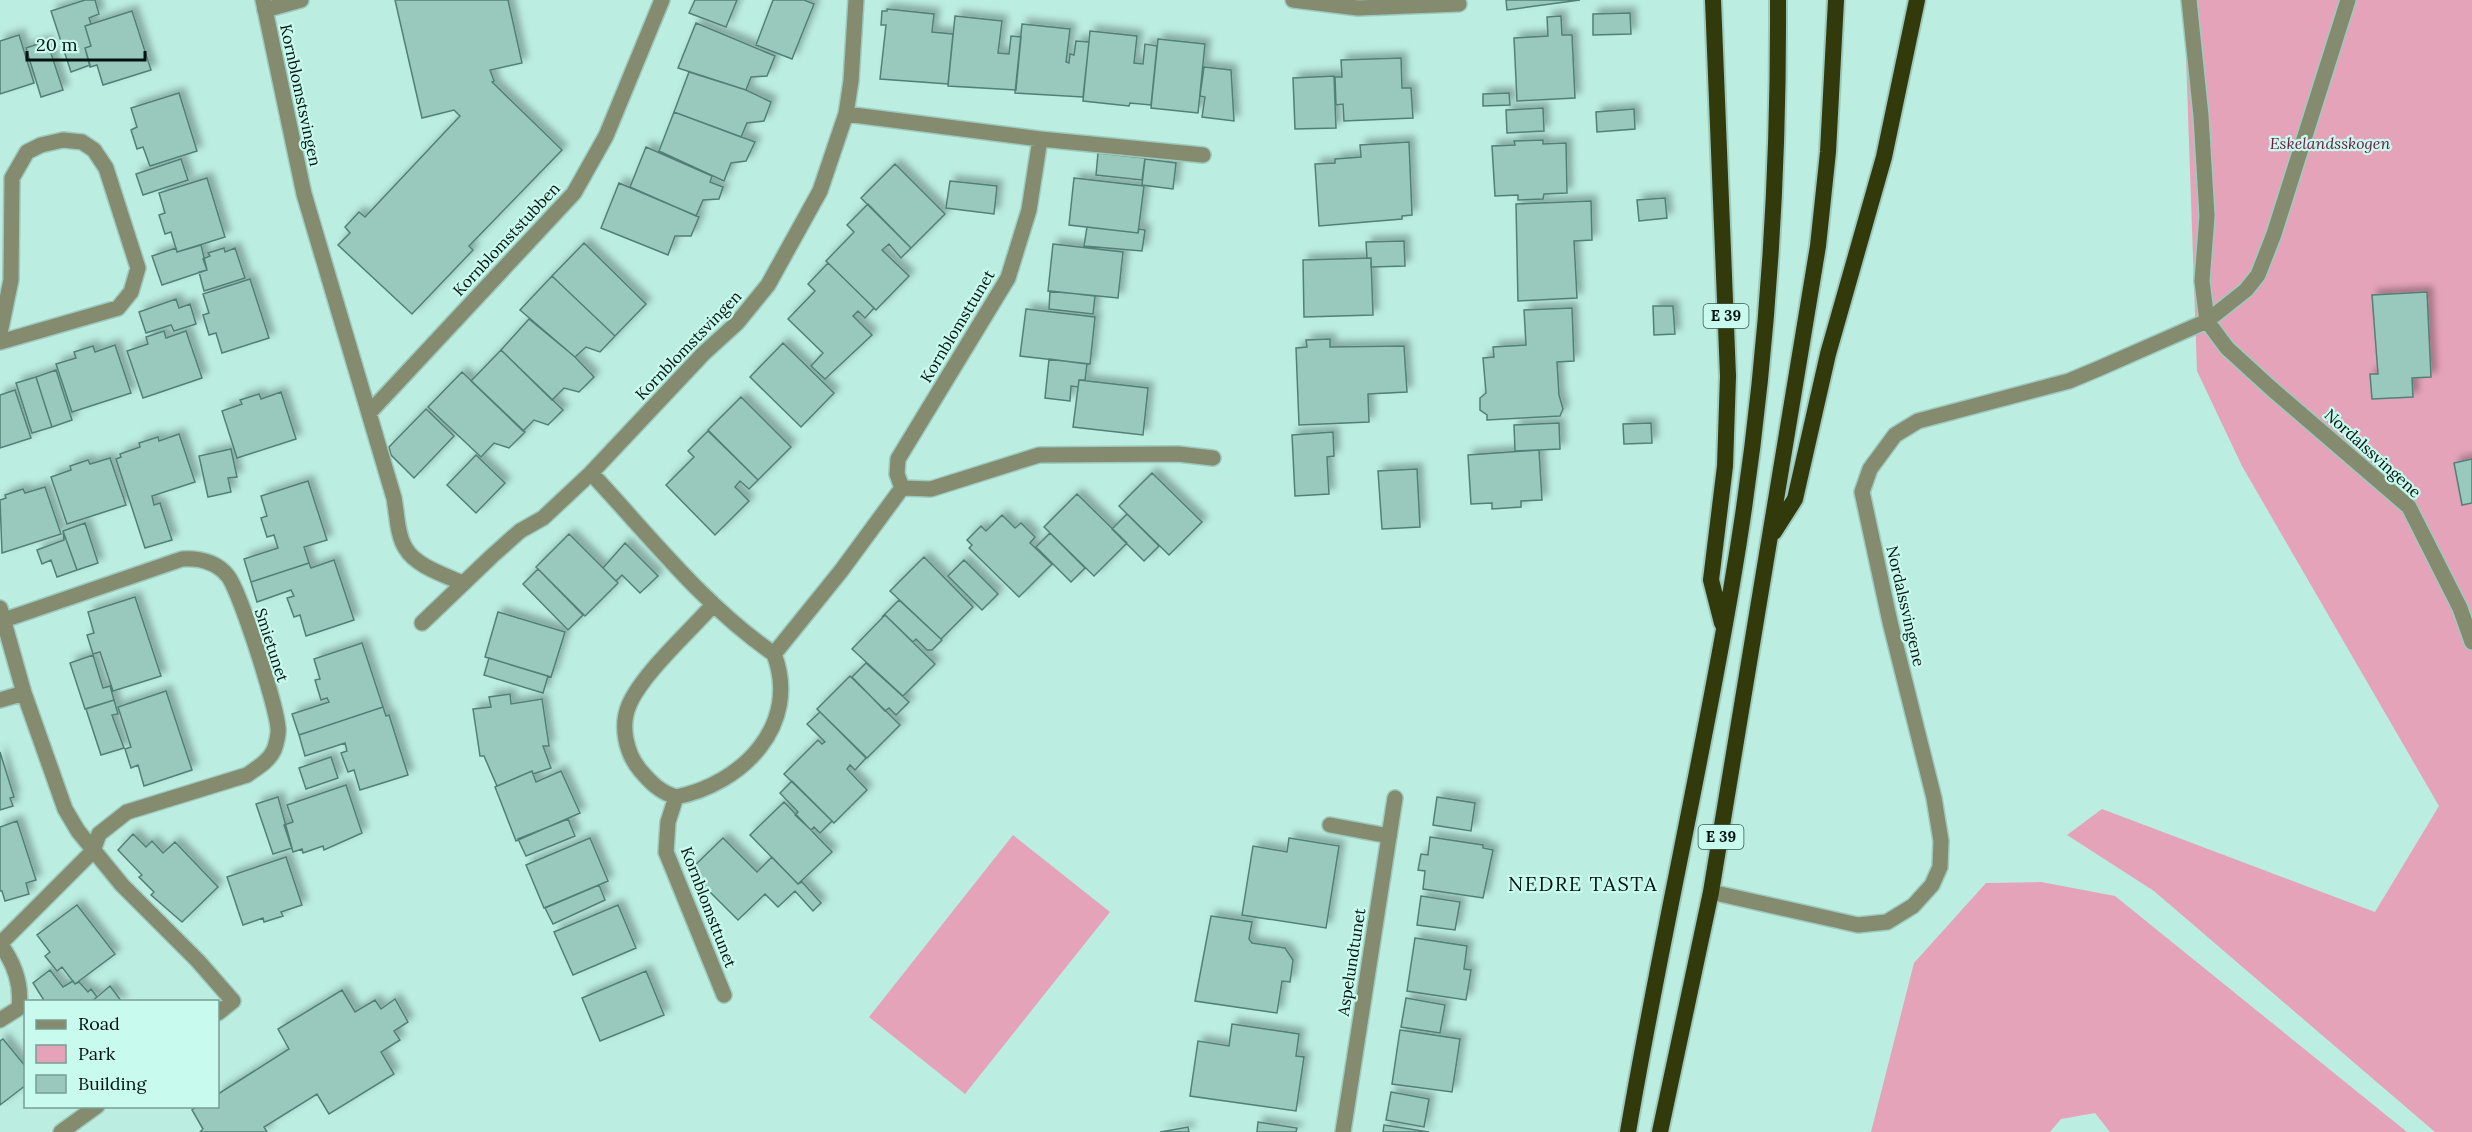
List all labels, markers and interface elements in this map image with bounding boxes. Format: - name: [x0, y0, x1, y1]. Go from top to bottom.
- street label: Kornblomstsvingen: [276, 22, 326, 168]
- scale bar: [27, 24, 146, 62]
- text: 20 m: [36, 33, 78, 56]
- park label: Eskelandsskogen: [2270, 133, 2391, 153]
- street label: Kornblomststubben: [448, 178, 564, 300]
- street label: Kornblomsttunet: [915, 265, 999, 386]
- street label: Kornblomstsvingen: [631, 286, 746, 404]
- road number: E 39: [1704, 304, 1748, 328]
- street label: Nordalssvingene: [2320, 404, 2426, 502]
- street label: Nordalssvingene: [1882, 544, 1930, 669]
- street label: Smietunet: [251, 606, 294, 685]
- road number: E 39: [1698, 825, 1744, 849]
- street label: Kornblomsttunet: [677, 844, 742, 971]
- district label: NEDRE TASTA: [1508, 871, 1658, 896]
- street label: Aspelundtunet: [1332, 906, 1370, 1018]
- legend: [24, 1000, 219, 1108]
- text: Road: [78, 1012, 120, 1035]
- text: Park: [78, 1042, 116, 1065]
- text: Building: [78, 1072, 148, 1095]

